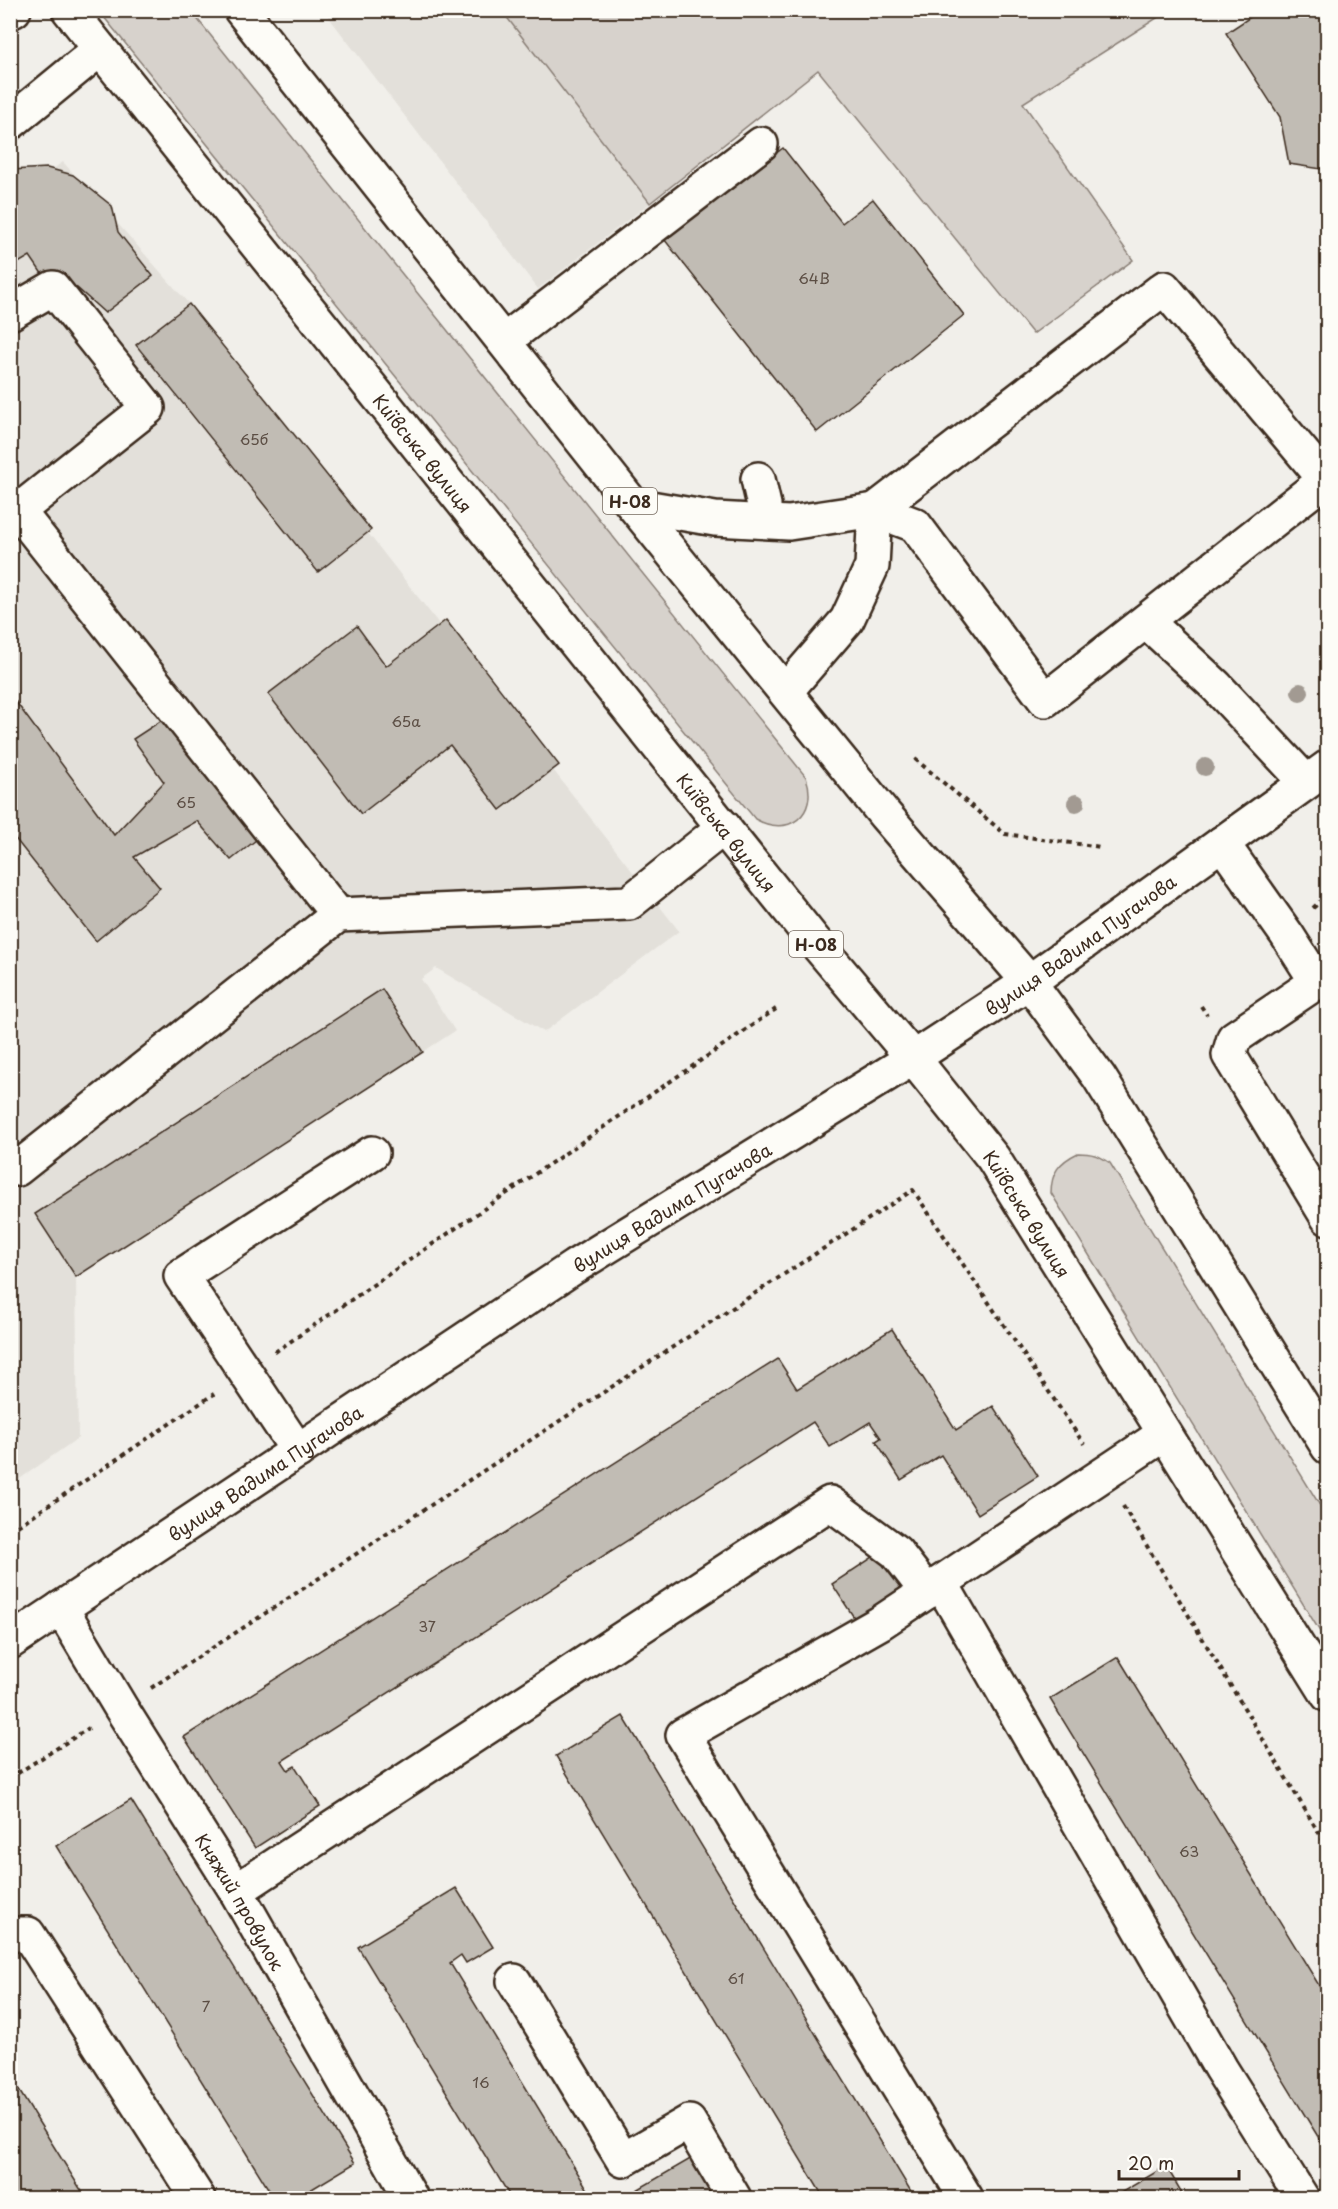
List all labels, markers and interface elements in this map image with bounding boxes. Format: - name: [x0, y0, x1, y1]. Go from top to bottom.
- house number: 64B: [798, 266, 830, 289]
- street label: Київська вулиця: [367, 387, 479, 518]
- house number: 65б: [240, 427, 269, 450]
- road number: Н-08: [603, 488, 657, 514]
- house number: 65а: [391, 709, 421, 732]
- street label: Київська вулиця: [671, 767, 783, 897]
- house number: 65: [176, 790, 196, 813]
- street label: вулиця Вадима Пугачова: [979, 867, 1182, 1021]
- road number: Н-08: [789, 931, 843, 957]
- street label: вулиця Вадима Пугачова: [567, 1135, 777, 1278]
- street label: Київська вулиця: [978, 1144, 1078, 1282]
- street label: вулиця Вадима Пугачова: [162, 1398, 368, 1547]
- house number: 37: [418, 1614, 436, 1637]
- street label: Княжий провулок: [189, 1828, 292, 1975]
- house number: 63: [1179, 1839, 1199, 1862]
- house number: 61: [728, 1966, 744, 1989]
- house number: 7: [202, 1994, 211, 2017]
- house number: 16: [472, 2070, 490, 2093]
- scale bar: [1119, 2143, 1239, 2181]
- text: 20 m: [1128, 2149, 1174, 2176]

